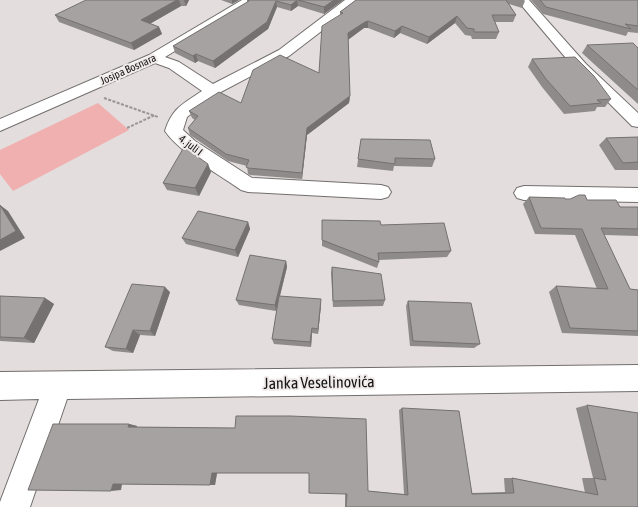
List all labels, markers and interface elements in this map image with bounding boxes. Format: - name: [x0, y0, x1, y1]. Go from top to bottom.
- street label: Josipa Bosnara: [98, 51, 158, 87]
- street label: 4. juli I: [177, 132, 205, 158]
- street label: Janka Veselinovića: [263, 372, 375, 392]

